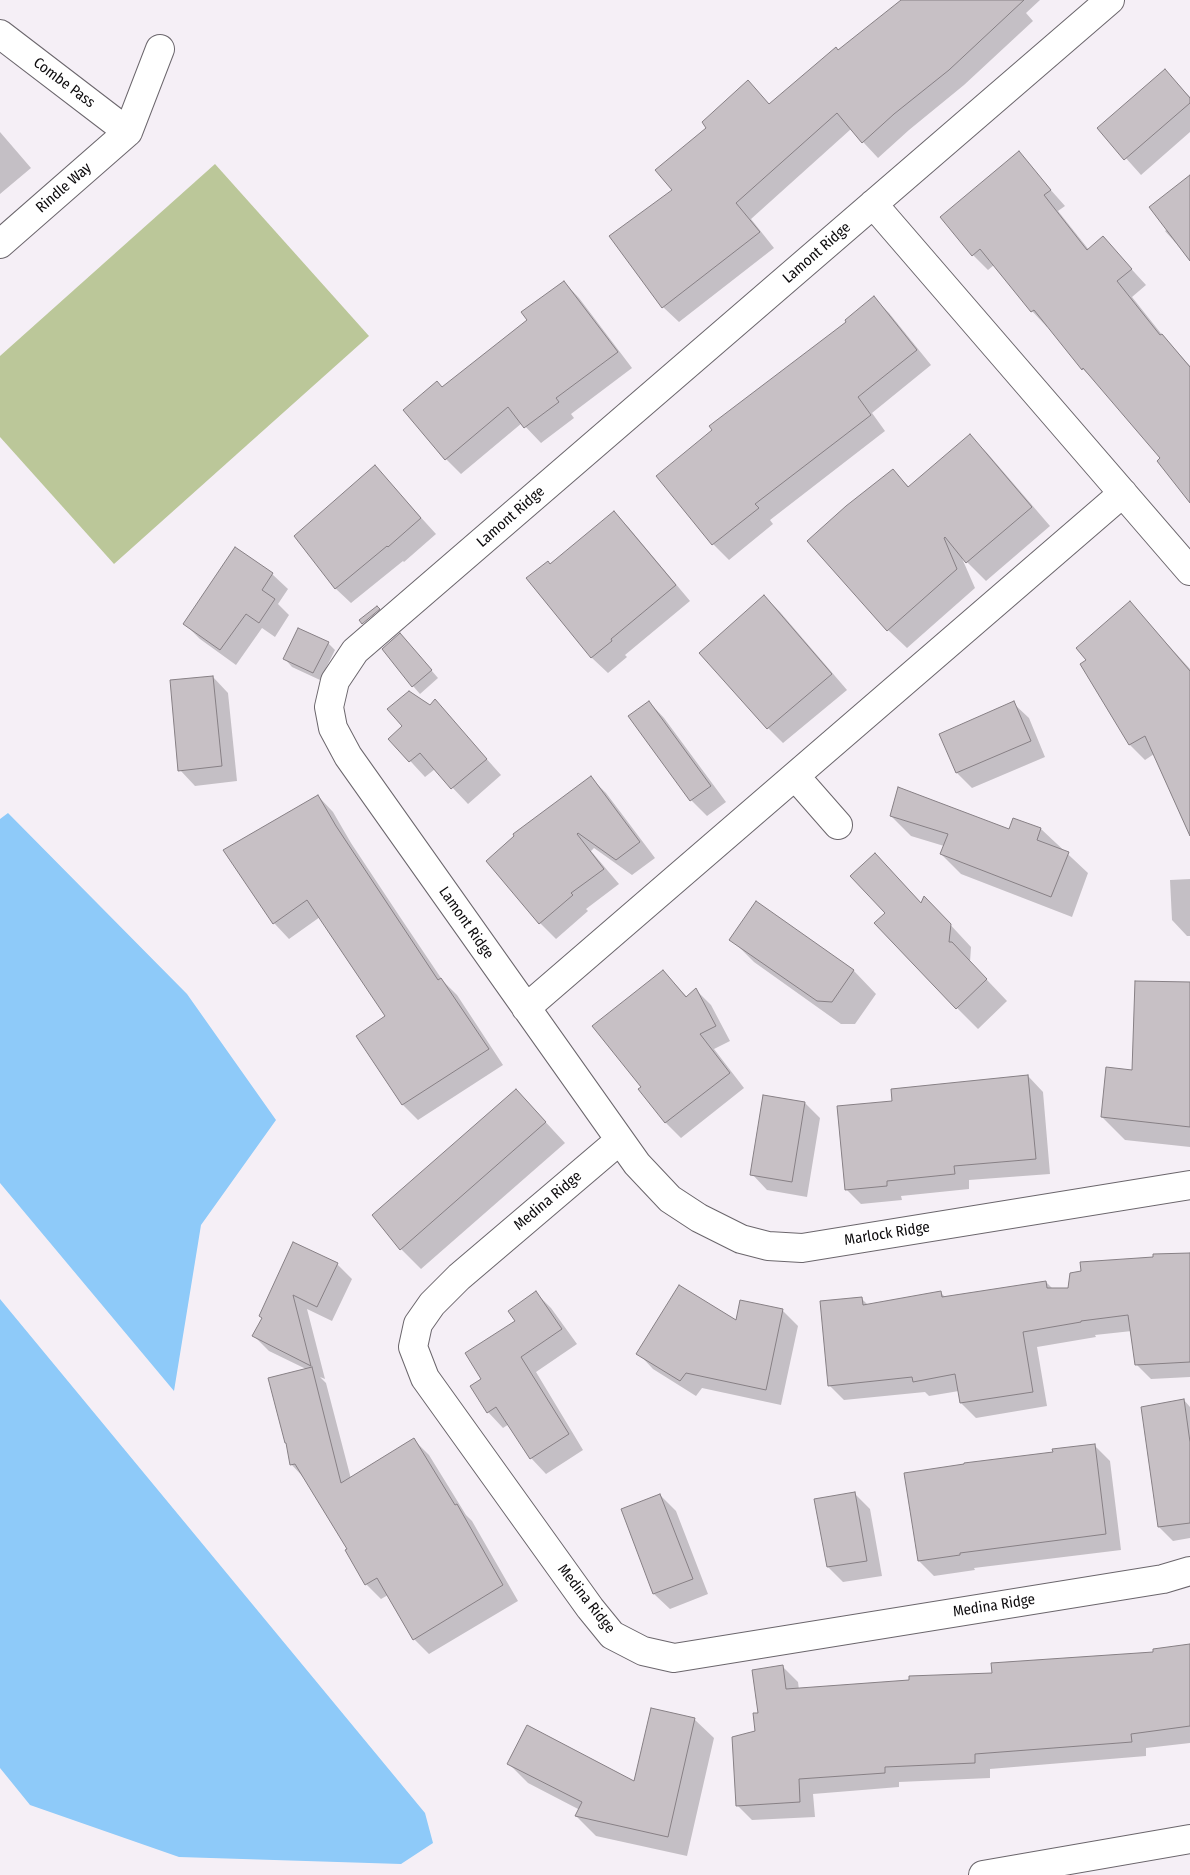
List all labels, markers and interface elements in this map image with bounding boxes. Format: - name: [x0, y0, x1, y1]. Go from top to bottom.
- street label: Combe Pass: [30, 54, 98, 112]
- street label: Rindle Way: [33, 159, 95, 217]
- street label: Lamont Ridge: [779, 219, 855, 287]
- street label: Lamont Ridge: [473, 483, 549, 551]
- street label: Lamont Ridge: [435, 883, 497, 963]
- street label: Medina Ridge: [510, 1167, 586, 1235]
- street label: Marlock Ridge: [843, 1218, 931, 1250]
- street label: Medina Ridge: [553, 1561, 619, 1637]
- street label: Medina Ridge: [952, 1591, 1036, 1621]

